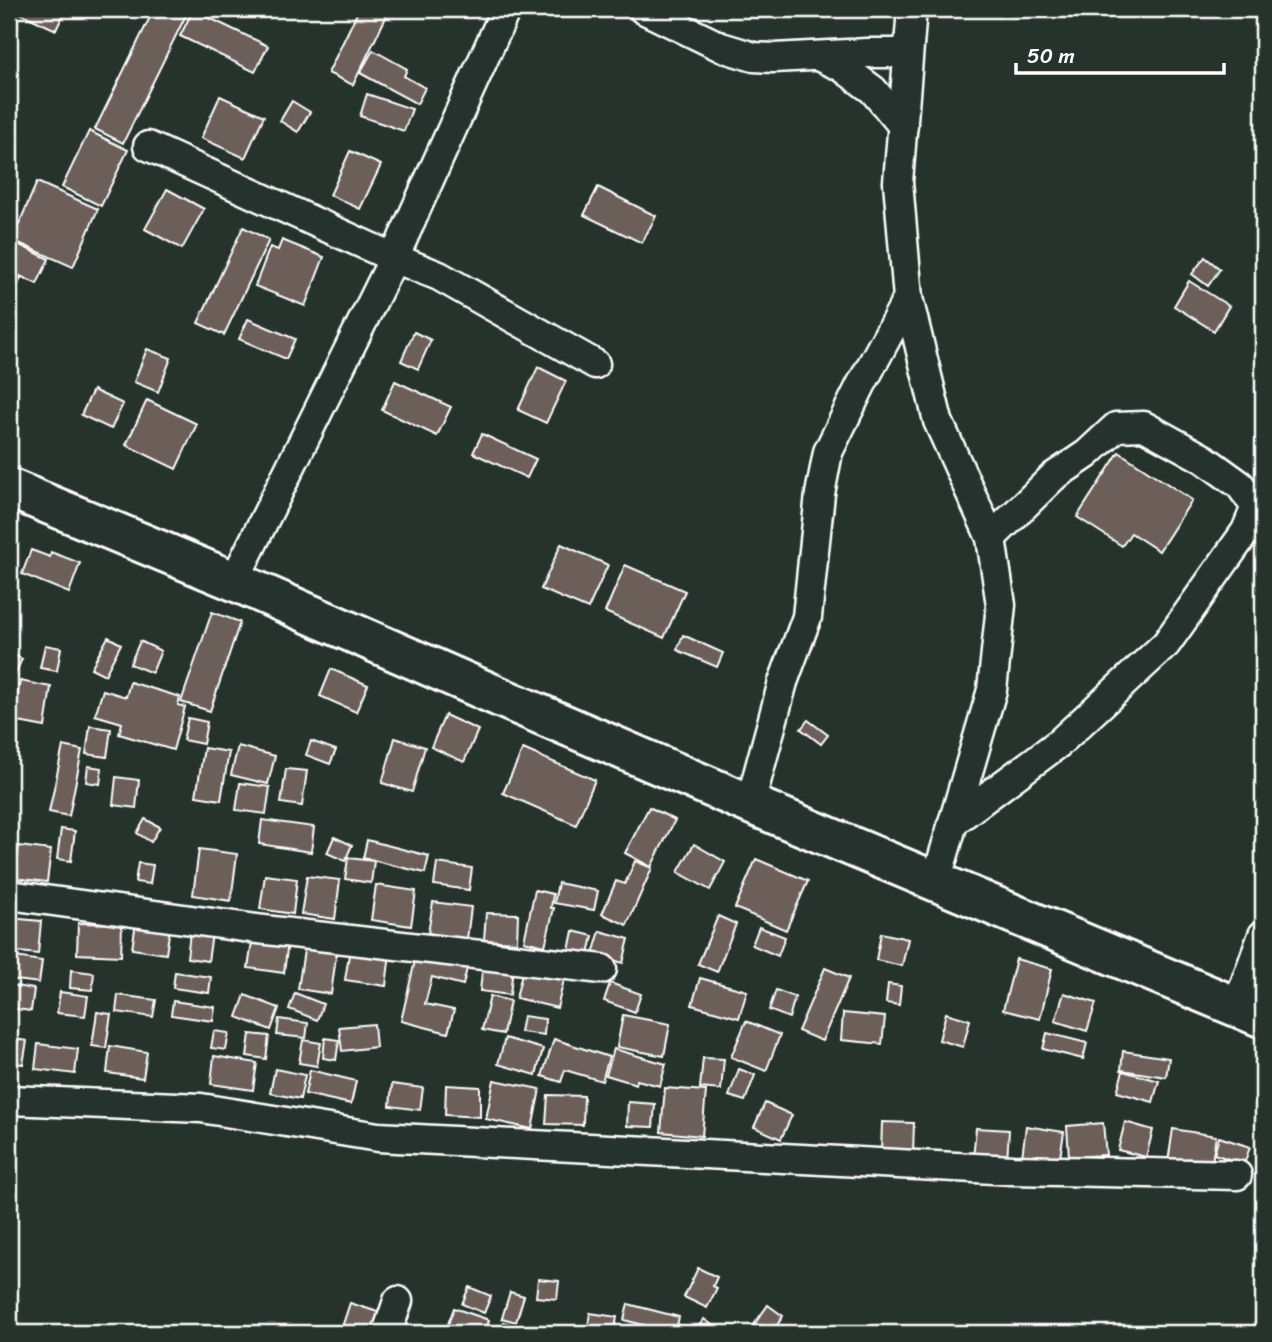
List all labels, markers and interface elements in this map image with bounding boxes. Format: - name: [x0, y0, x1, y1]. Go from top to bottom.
- scale bar: [1016, 32, 1225, 76]
- text: 50 m: [1027, 37, 1075, 75]

